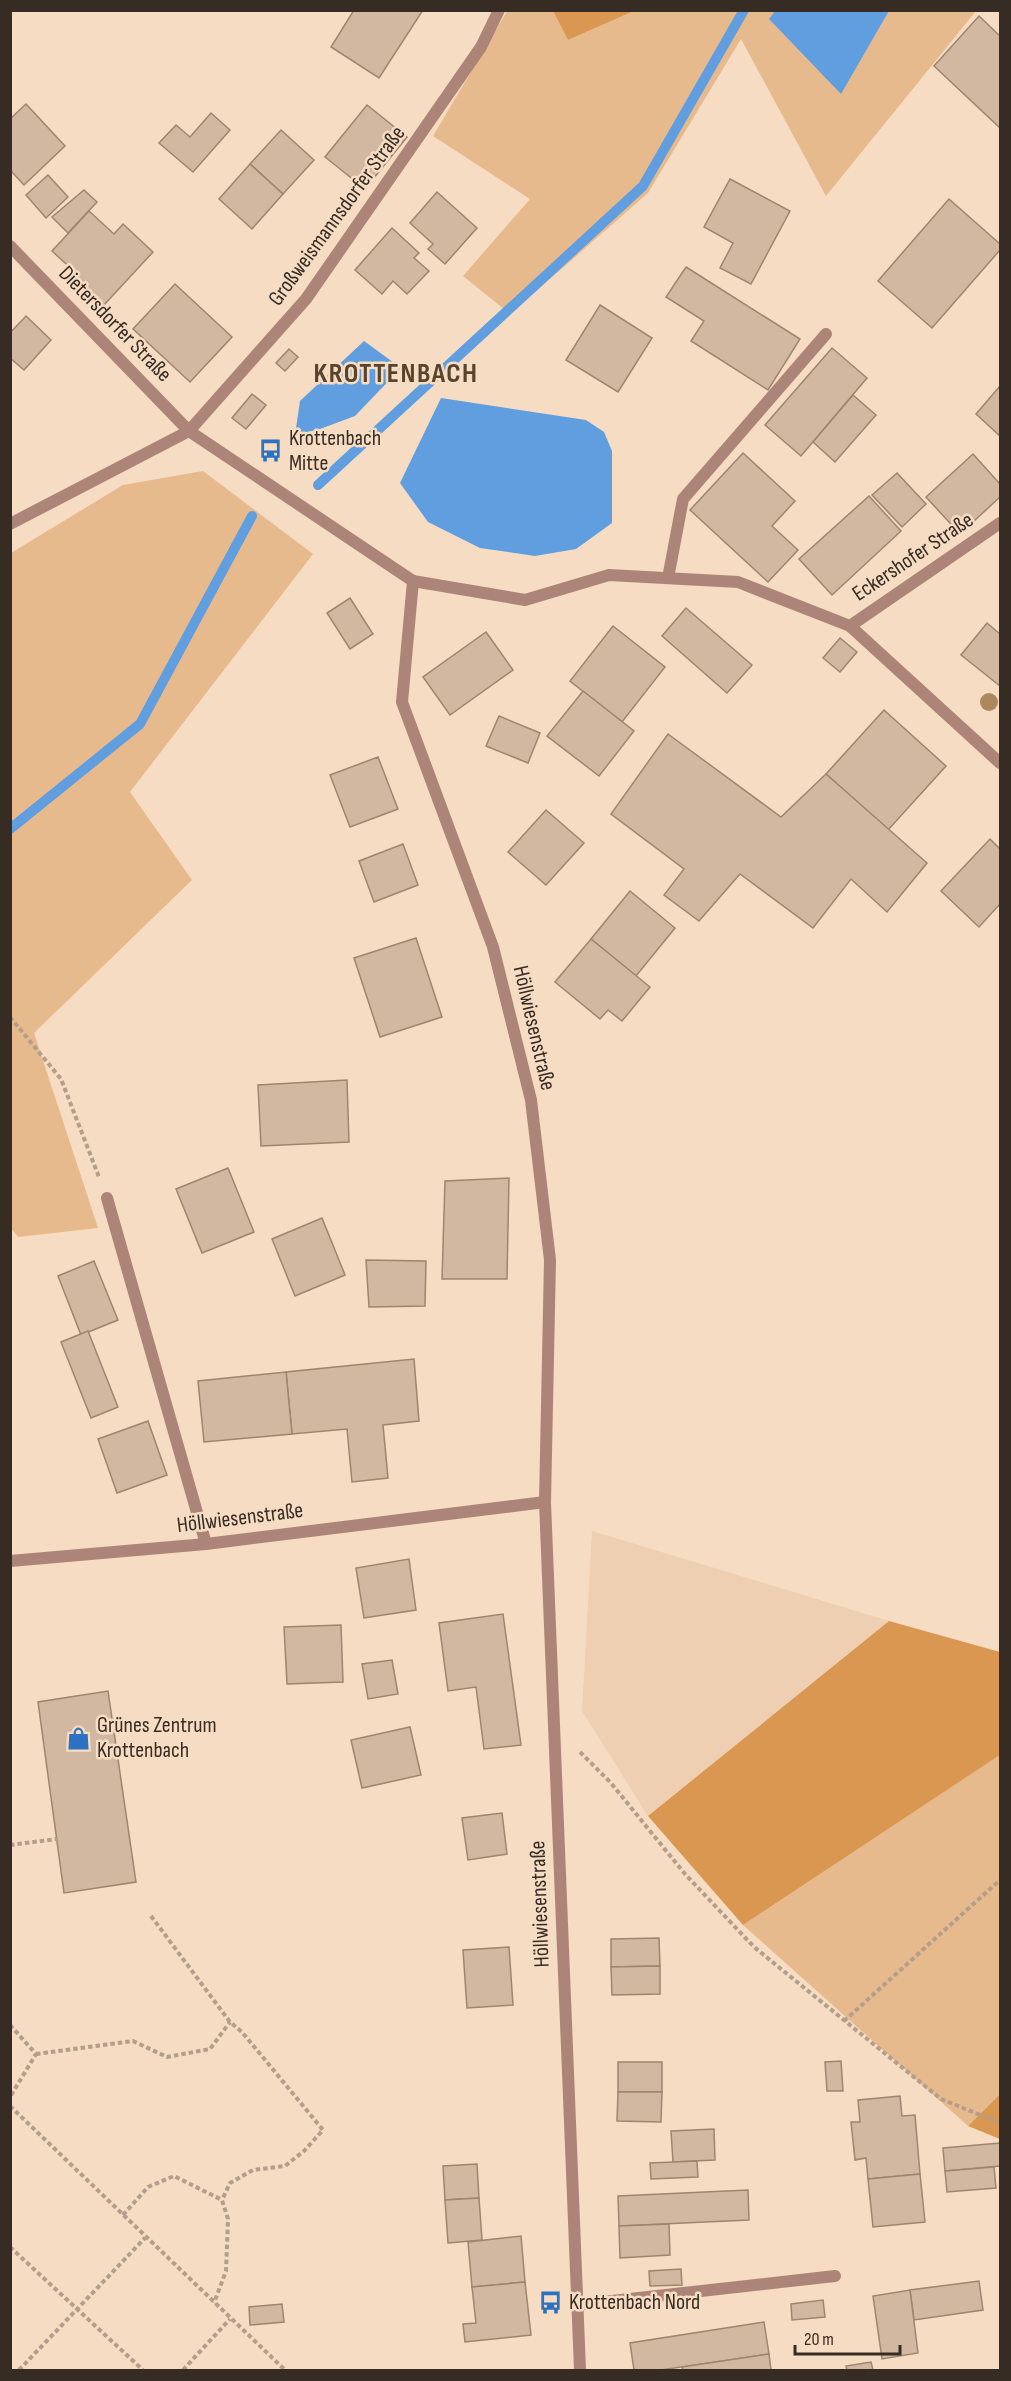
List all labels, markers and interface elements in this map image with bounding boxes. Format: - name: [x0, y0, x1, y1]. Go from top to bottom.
- street label: Großweismannsdorfer Straße: [263, 121, 411, 311]
- street label: Dietersdorfer Straße: [53, 260, 177, 388]
- district label: KROTTENBACH: [313, 357, 479, 390]
- place label: Krottenbach Mitte: [289, 425, 381, 477]
- bus stop icon: Krottenbach Mitte: [258, 438, 284, 464]
- street label: Eckershofer Straße: [847, 507, 979, 607]
- street label: Höllwiesenstraße: [507, 963, 561, 1093]
- street label: Höllwiesenstraße: [175, 1497, 305, 1539]
- place label: Grünes Zentrum Krottenbach: [97, 1712, 217, 1764]
- shop icon: Grünes Zentrum Krottenbach: [66, 1725, 92, 1751]
- street label: Höllwiesenstraße: [524, 1840, 556, 1968]
- bus stop icon: Krottenbach Nord: [538, 2289, 564, 2315]
- place label: Krottenbach Nord: [569, 2289, 700, 2316]
- scale bar: [795, 2318, 900, 2356]
- text: 20 m: [804, 2329, 834, 2350]

